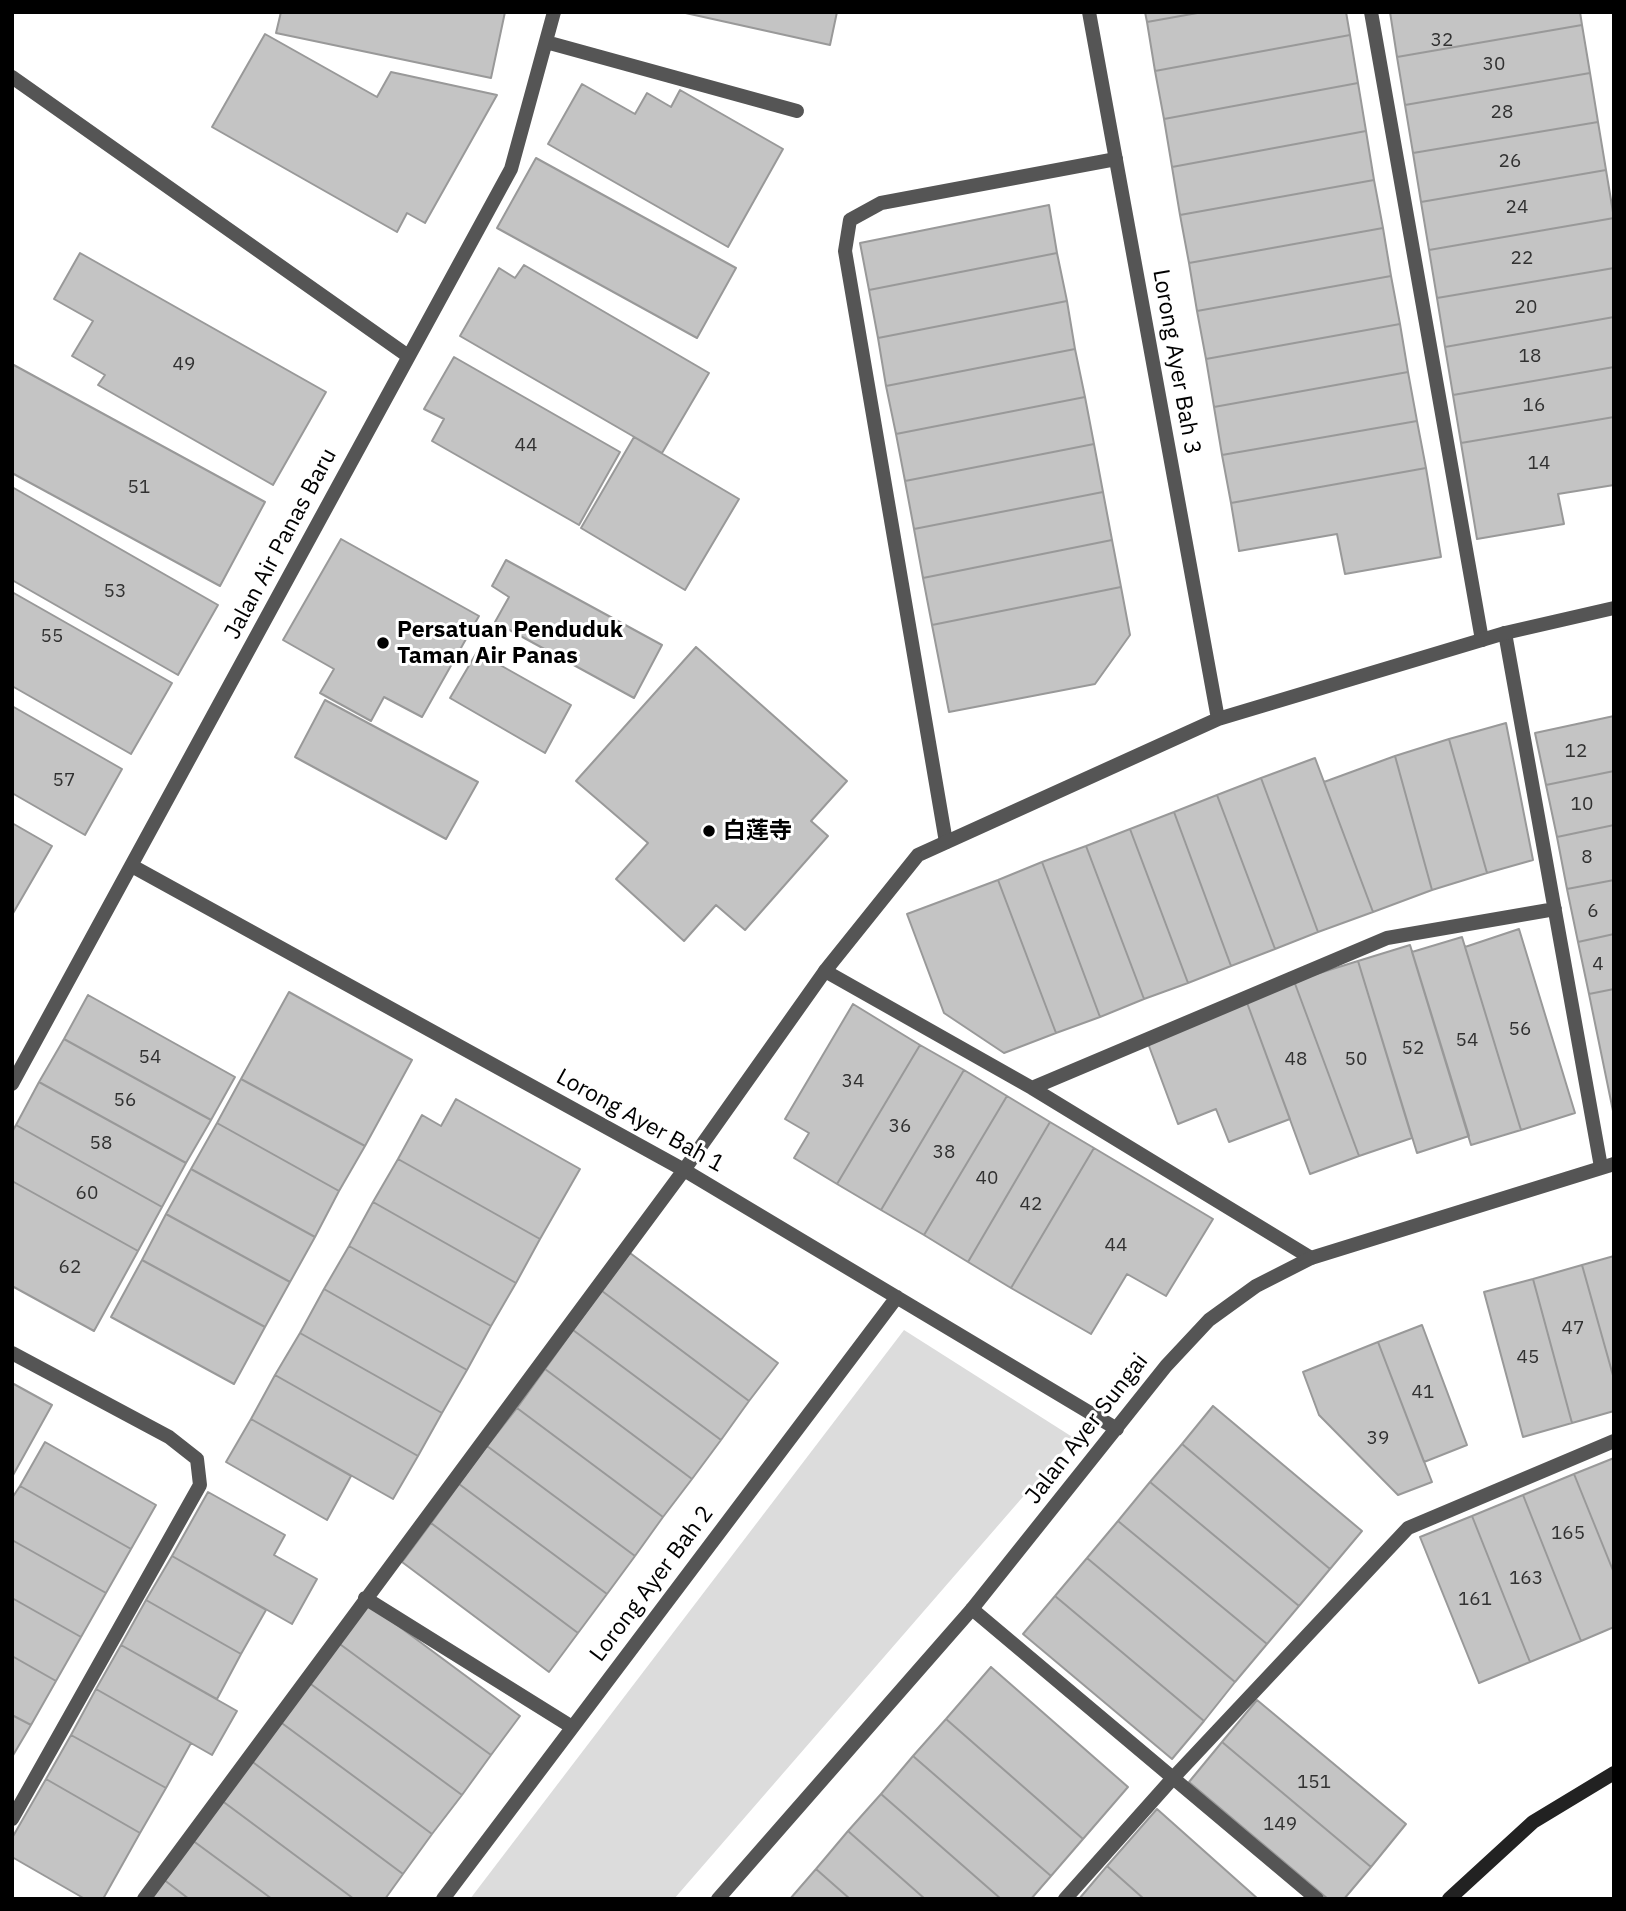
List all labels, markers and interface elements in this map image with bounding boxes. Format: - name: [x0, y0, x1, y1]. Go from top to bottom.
- house number: 32: [1431, 30, 1453, 52]
- house number: 30: [1483, 54, 1505, 76]
- house number: 28: [1491, 102, 1513, 124]
- house number: 26: [1499, 151, 1521, 173]
- house number: 24: [1506, 197, 1528, 219]
- house number: 22: [1511, 248, 1533, 270]
- street label: Lorong Ayer Bah 3: [1146, 267, 1206, 457]
- house number: 20: [1515, 297, 1537, 319]
- house number: 18: [1519, 346, 1541, 368]
- house number: 49: [173, 354, 195, 376]
- house number: 16: [1523, 395, 1545, 417]
- house number: 44: [515, 435, 537, 457]
- street label: Jalan Air Panas Baru: [219, 444, 343, 644]
- house number: 14: [1528, 453, 1550, 475]
- house number: 51: [128, 477, 150, 499]
- house number: 53: [104, 581, 126, 603]
- place label: Persatuan Penduduk Taman Air Panas: [397, 616, 623, 670]
- house number: 55: [41, 626, 63, 648]
- marker: Persatuan Penduduk Taman Air Panas: [375, 635, 391, 651]
- house number: 12: [1565, 741, 1587, 763]
- house number: 57: [53, 770, 75, 792]
- house number: 10: [1571, 794, 1593, 816]
- place label: 白莲寺: [723, 817, 792, 845]
- marker: 白莲寺: [701, 823, 717, 839]
- house number: 8: [1581, 847, 1593, 869]
- house number: 6: [1587, 901, 1599, 923]
- house number: 4: [1592, 954, 1604, 976]
- house number: 56: [1509, 1019, 1531, 1041]
- house number: 54: [1456, 1030, 1478, 1052]
- house number: 52: [1402, 1038, 1424, 1060]
- house number: 54: [139, 1047, 161, 1069]
- house number: 48: [1285, 1049, 1307, 1071]
- house number: 50: [1345, 1049, 1367, 1071]
- street label: Lorong Ayer Bah 1: [551, 1063, 729, 1179]
- house number: 34: [842, 1071, 864, 1093]
- house number: 56: [114, 1090, 136, 1112]
- house number: 36: [889, 1116, 911, 1138]
- house number: 58: [90, 1133, 112, 1155]
- house number: 38: [933, 1142, 955, 1164]
- house number: 40: [976, 1168, 998, 1190]
- house number: 60: [76, 1183, 98, 1205]
- house number: 42: [1020, 1194, 1042, 1216]
- house number: 44: [1105, 1235, 1127, 1257]
- house number: 62: [59, 1257, 81, 1279]
- house number: 47: [1562, 1318, 1584, 1340]
- house number: 45: [1517, 1347, 1539, 1369]
- street label: Jalan Ayer Sungai: [1020, 1348, 1154, 1510]
- house number: 41: [1412, 1382, 1434, 1404]
- house number: 39: [1367, 1428, 1389, 1450]
- street label: Lorong Ayer Bah 2: [584, 1501, 720, 1667]
- house number: 165: [1551, 1523, 1585, 1545]
- house number: 163: [1509, 1568, 1543, 1590]
- house number: 161: [1458, 1589, 1492, 1611]
- house number: 151: [1297, 1772, 1331, 1794]
- house number: 149: [1263, 1814, 1297, 1836]

